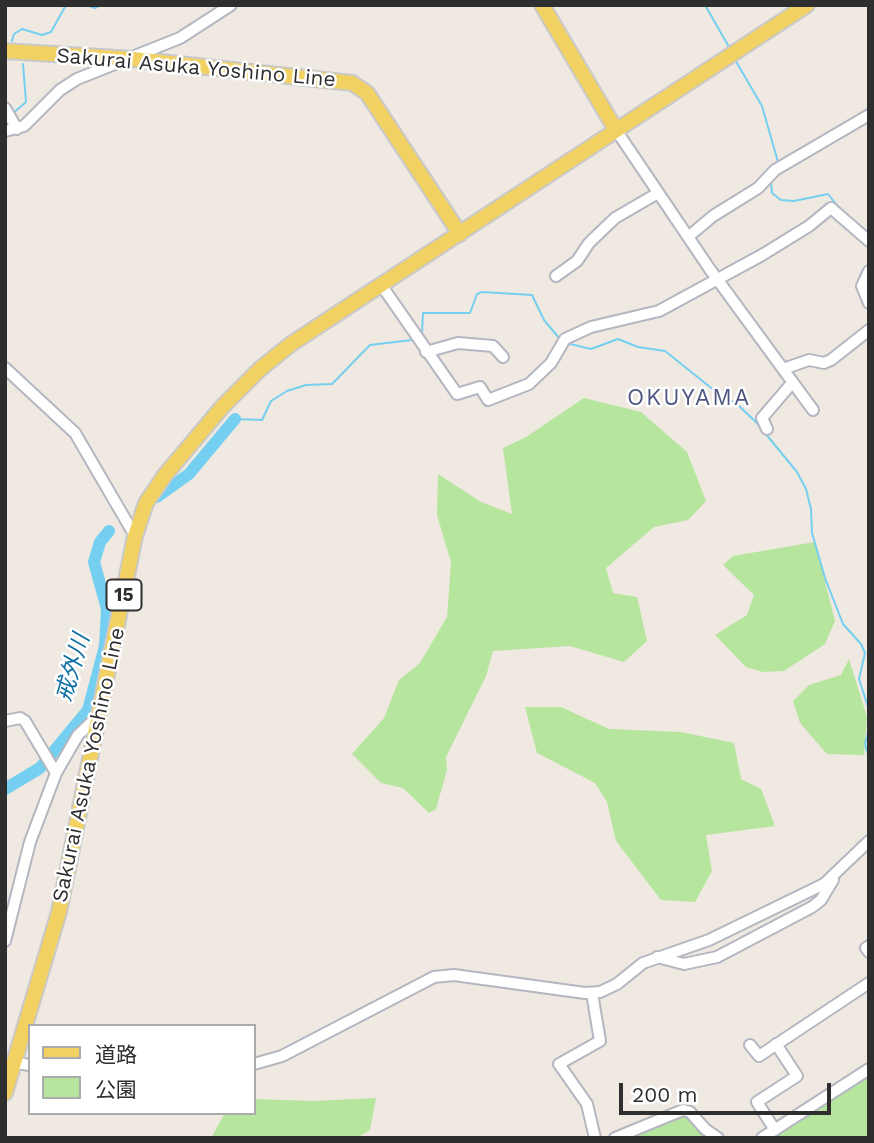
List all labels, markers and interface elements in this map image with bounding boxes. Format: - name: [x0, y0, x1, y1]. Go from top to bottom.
- street label: Sakurai Asuka Yoshino Line: [55, 43, 337, 93]
- district label: OKUYAMA: [628, 384, 750, 412]
- road number: 15: [106, 580, 142, 610]
- street label: Sakurai Asuka Yoshino Line: [48, 625, 130, 905]
- water label: 戒外川: [50, 631, 96, 705]
- legend: [28, 1024, 256, 1115]
- text: 道路: [95, 1042, 137, 1067]
- scale bar: [622, 1070, 834, 1114]
- text: 公園: [95, 1077, 137, 1102]
- text: 200 m: [632, 1082, 698, 1107]

